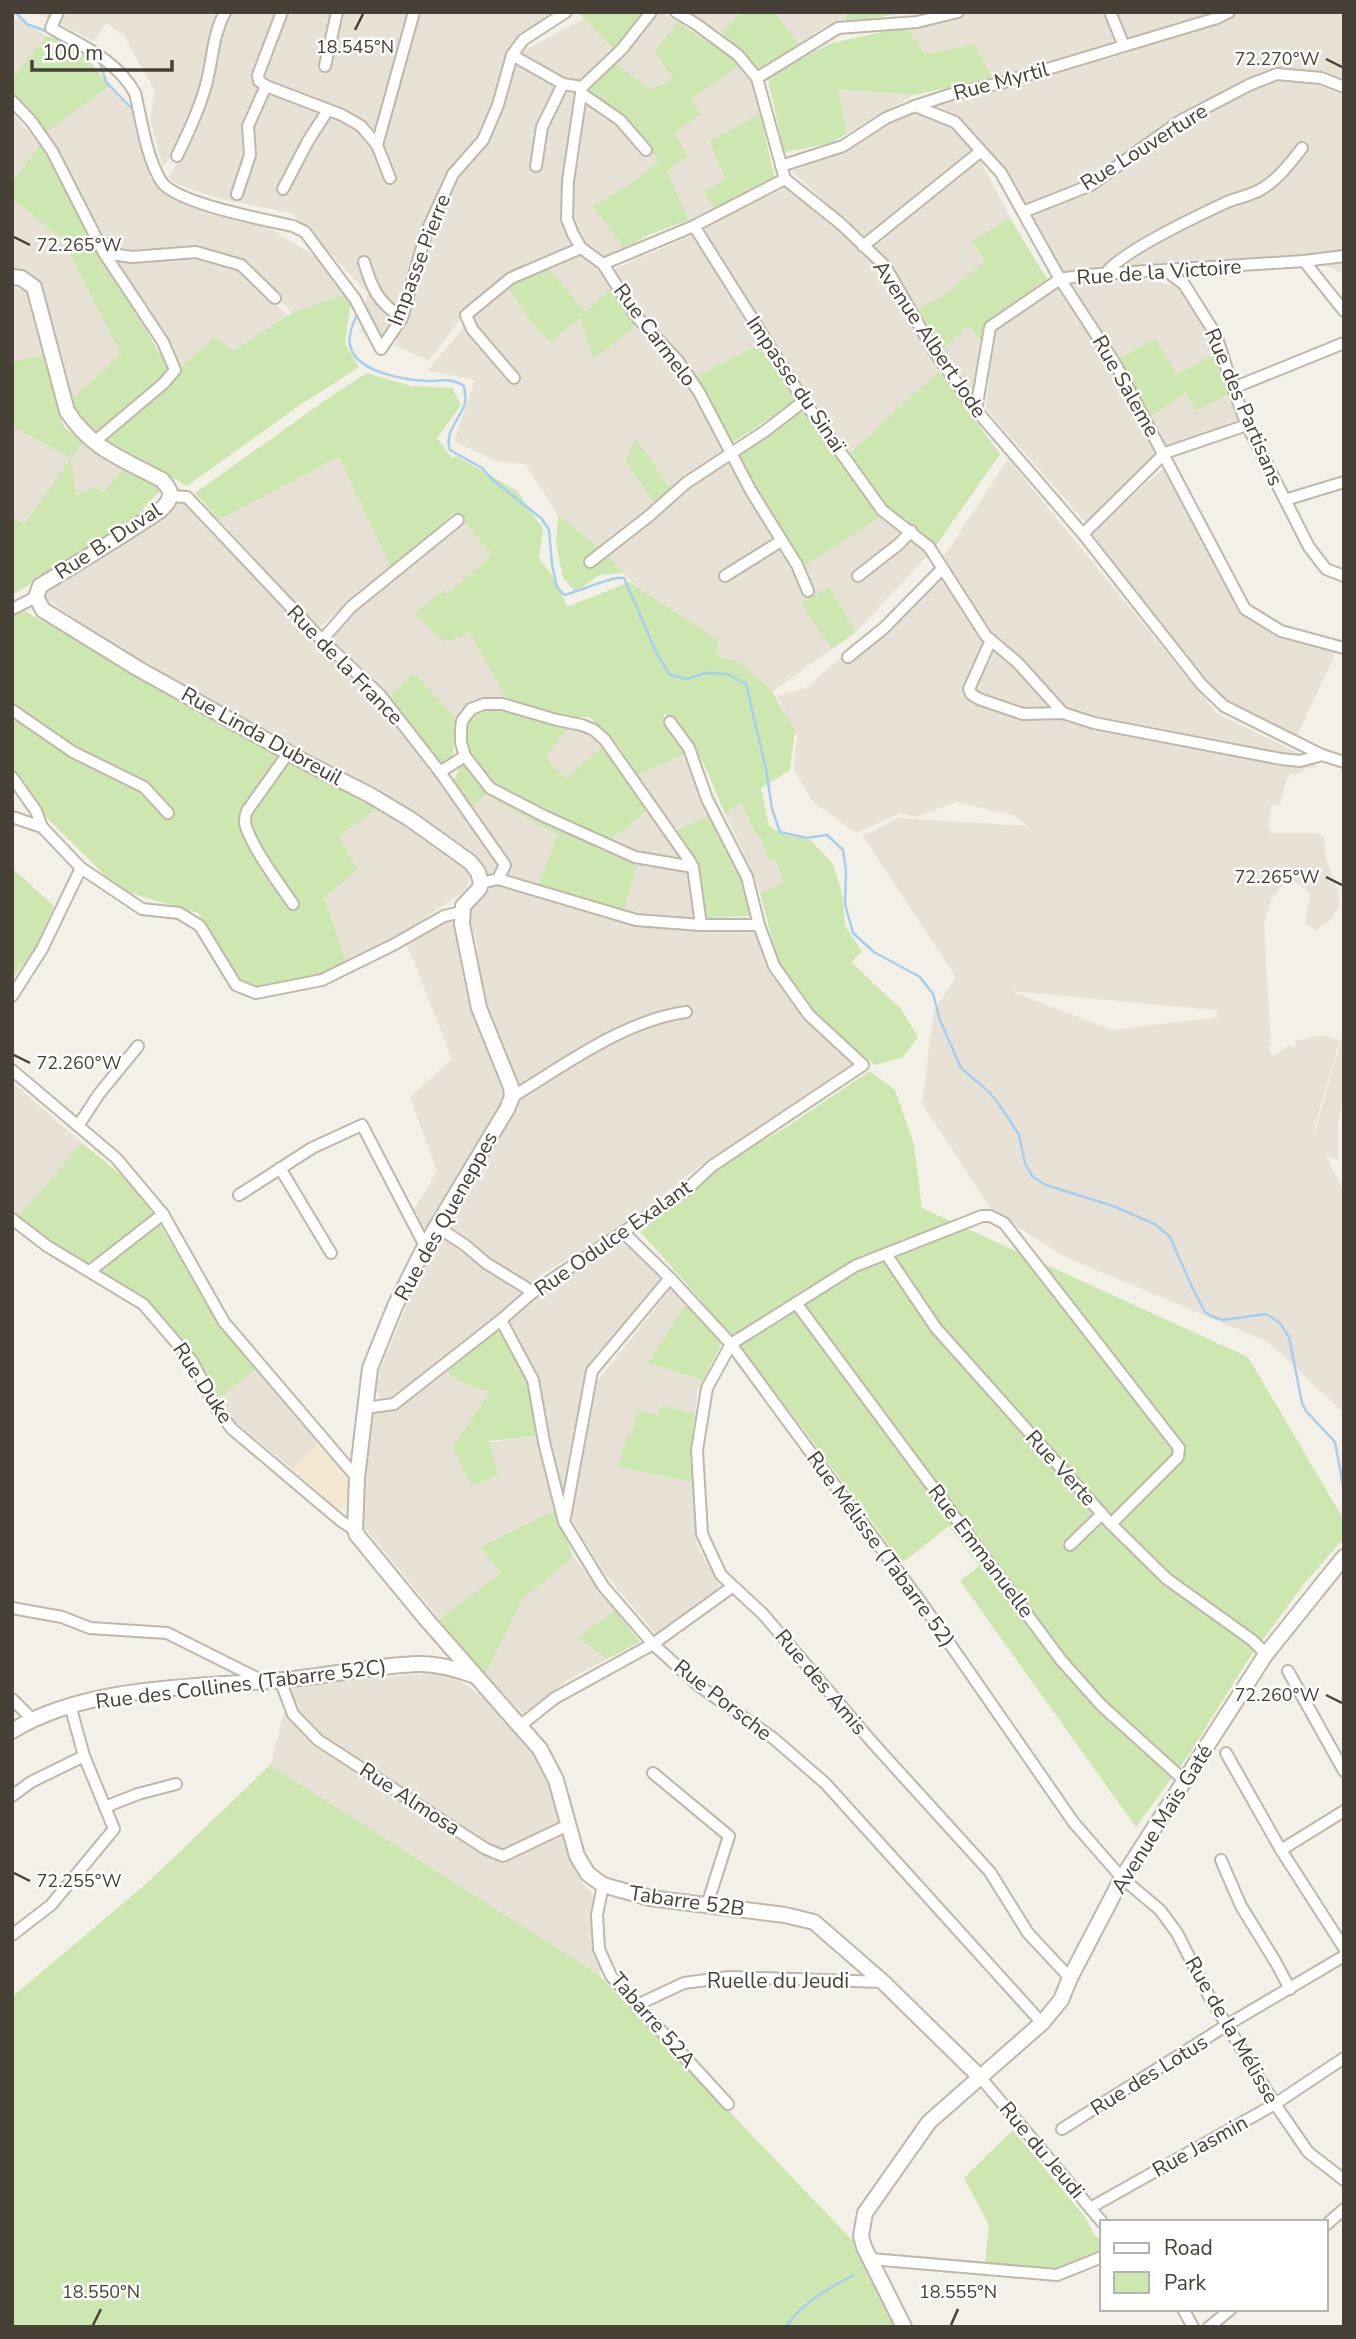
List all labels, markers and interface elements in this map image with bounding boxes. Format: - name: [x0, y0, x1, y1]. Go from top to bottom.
- scale bar: [32, 28, 172, 72]
- text: 18.545°N: [316, 35, 394, 59]
- text: 100 m: [42, 39, 103, 67]
- text: 72.270°W: [1235, 47, 1320, 71]
- street label: Rue Myrtil: [950, 55, 1053, 107]
- street label: Rue Louverture: [1075, 97, 1213, 197]
- street label: Impasse Pierre: [381, 190, 457, 330]
- text: 72.265°W: [37, 233, 122, 257]
- street label: Rue de la Victoire: [1076, 252, 1242, 292]
- street label: Avenue Albert Jode: [867, 255, 993, 423]
- street label: Rue Carmelo: [607, 278, 703, 392]
- street label: Impasse du Sinaï: [740, 310, 853, 459]
- street label: Rue des Partisans: [1198, 324, 1290, 490]
- street label: Rue Saleme: [1086, 330, 1166, 442]
- street label: Rue B. Duval: [49, 496, 167, 586]
- street label: Rue de la France: [281, 599, 409, 731]
- street label: Rue Linda Dubreuil: [176, 680, 348, 792]
- text: 72.265°W: [1235, 865, 1320, 889]
- text: 72.260°W: [37, 1051, 122, 1075]
- street label: Rue des Queneppes: [388, 1126, 504, 1306]
- street label: Rue Odulce Exalant: [529, 1173, 698, 1303]
- street label: Rue Duke: [166, 1337, 240, 1429]
- street label: Rue Verte: [1019, 1424, 1103, 1512]
- street label: Rue Mélisse (Tabarre 52): [800, 1445, 962, 1653]
- street label: Rue Emmanuelle: [922, 1479, 1040, 1623]
- street label: Rue des Amis: [769, 1623, 873, 1741]
- street label: Rue des Collines (Tabarre 52C): [94, 1652, 388, 1716]
- street label: Rue Porsche: [668, 1653, 778, 1747]
- text: 72.260°W: [1235, 1683, 1320, 1707]
- street label: Avenue Maïs Gaté: [1105, 1739, 1219, 1899]
- street label: Rue Almosa: [354, 1756, 466, 1842]
- text: 72.255°W: [37, 1869, 122, 1893]
- street label: Tabarre 52B: [627, 1879, 747, 1923]
- street label: Rue de la Mélisse: [1178, 1951, 1286, 2109]
- street label: Tabarre 52A: [604, 1966, 702, 2074]
- street label: Ruelle du Jeudi: [707, 1967, 849, 1995]
- street label: Rue des Lotus: [1085, 2028, 1213, 2122]
- street label: Rue du Jeudi: [993, 2096, 1091, 2204]
- street label: Rue Jasmin: [1147, 2108, 1253, 2184]
- legend: [1100, 2220, 1328, 2311]
- text: Road: [1164, 2234, 1213, 2262]
- text: Park: [1164, 2269, 1206, 2297]
- text: 18.550°N: [62, 2280, 140, 2304]
- text: 18.555°N: [919, 2280, 997, 2304]

